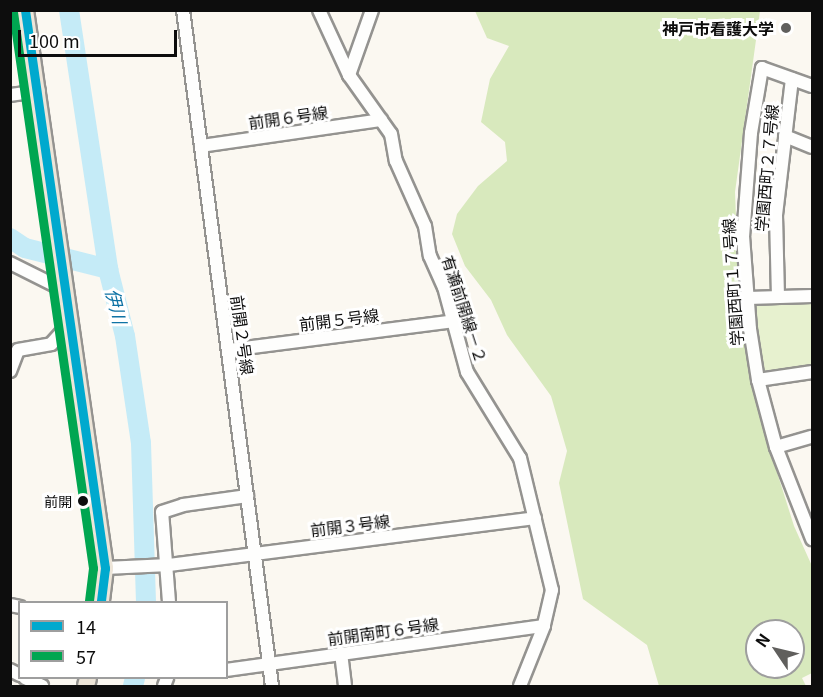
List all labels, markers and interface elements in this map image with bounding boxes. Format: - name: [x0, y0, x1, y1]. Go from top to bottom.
- scale bar: [21, 18, 180, 56]
- place label: 神戸市看護大学: [662, 18, 774, 38]
- marker: 神戸市看護大学: [779, 21, 793, 35]
- text: 100 m: [29, 27, 80, 53]
- street label: 前開６号線: [247, 102, 329, 132]
- street label: 学園西町２７号線: [751, 103, 781, 233]
- street label: 学園西町１７号線: [718, 217, 746, 347]
- street label: 有瀬前開線－２: [439, 253, 491, 365]
- water label: 伊川: [102, 286, 132, 326]
- street label: 前開２号線: [228, 294, 258, 376]
- street label: 前開５号線: [298, 305, 380, 333]
- place label: 前開: [44, 493, 72, 509]
- marker: 前開: [77, 495, 89, 507]
- street label: 前開３号線: [309, 511, 391, 539]
- legend: [18, 601, 228, 679]
- text: 14: [76, 613, 96, 639]
- street label: 前開南町６号線: [326, 614, 440, 648]
- north arrow: [745, 619, 805, 679]
- text: N: [749, 628, 775, 652]
- text: 57: [76, 643, 96, 669]

